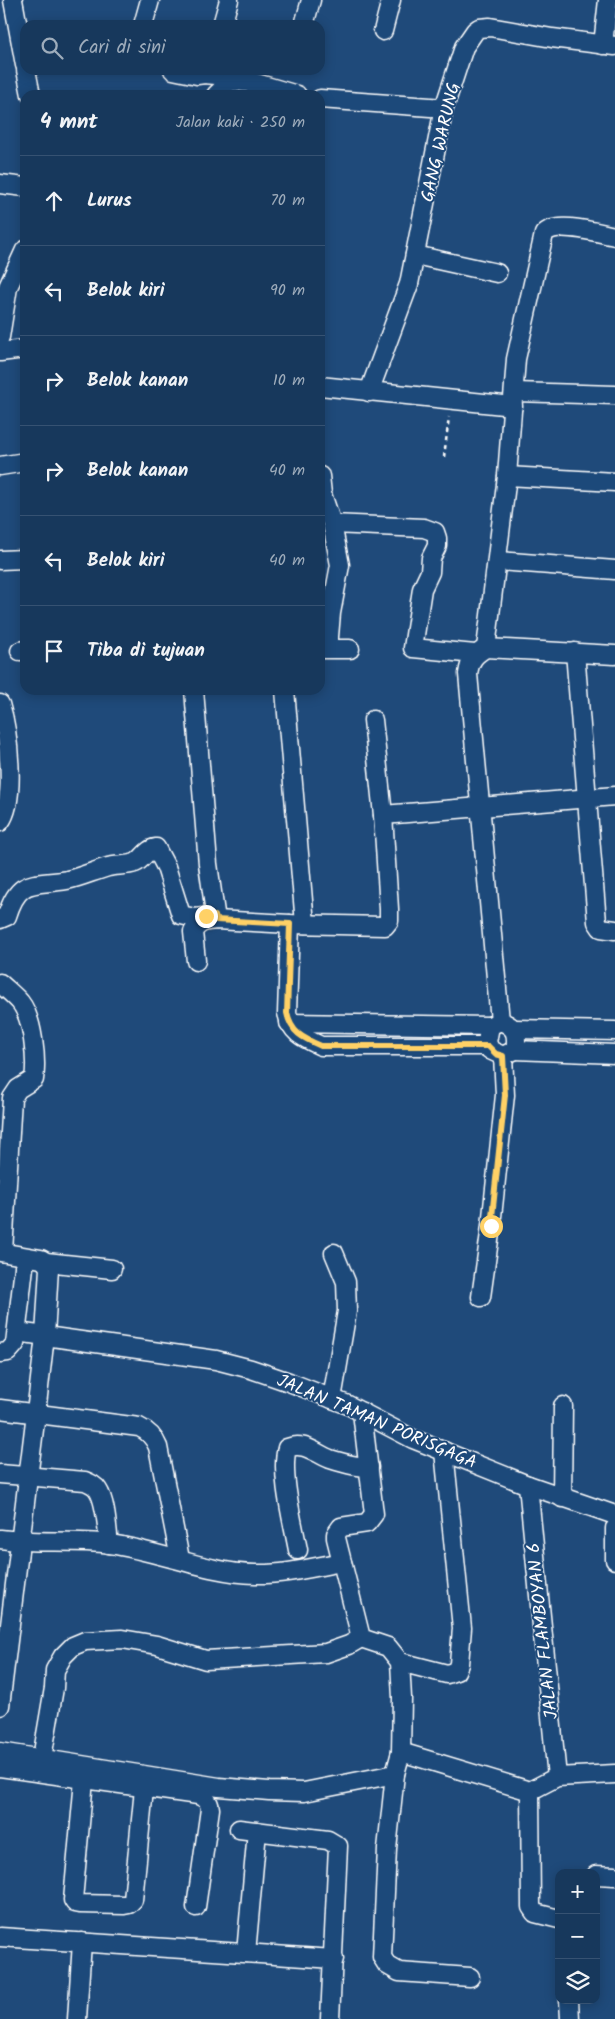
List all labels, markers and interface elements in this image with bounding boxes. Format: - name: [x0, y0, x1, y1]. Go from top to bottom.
- search box: [20, 20, 325, 75]
- text: Cari di sini: [78, 33, 166, 63]
- icon: search: [38, 34, 66, 62]
- street label: GANG WARUNG: [414, 80, 469, 205]
- text: 4 mnt: [40, 106, 98, 139]
- text: Jalan kaki · 250 m: [176, 110, 305, 135]
- text: Lurus: [87, 186, 132, 216]
- icon: ahead: [40, 187, 68, 215]
- text: 70 m: [270, 188, 305, 213]
- text: Belok kiri: [87, 276, 165, 306]
- icon: left: [40, 277, 68, 305]
- text: 90 m: [270, 278, 305, 303]
- text: Belok kanan: [87, 366, 188, 396]
- icon: right: [40, 367, 68, 395]
- text: 10 m: [273, 368, 305, 393]
- text: Belok kanan: [87, 456, 188, 486]
- icon: right: [40, 457, 68, 485]
- text: 40 m: [269, 458, 305, 483]
- text: Belok kiri: [87, 546, 165, 576]
- icon: left: [40, 547, 68, 575]
- text: 40 m: [269, 548, 305, 573]
- text: Tiba di tujuan: [87, 636, 205, 666]
- icon: arrive: [40, 637, 68, 665]
- route end: [195, 905, 218, 928]
- route start: [480, 1215, 503, 1238]
- street label: JALAN TAMAN PORISGAGA: [272, 1367, 481, 1478]
- street label: JALAN FLAMBOYAN 6: [520, 1541, 567, 1720]
- map controls: [555, 1869, 600, 2004]
- button: +: [555, 1869, 600, 1914]
- button: −: [555, 1914, 600, 1959]
- button: layers: [555, 1959, 600, 2004]

